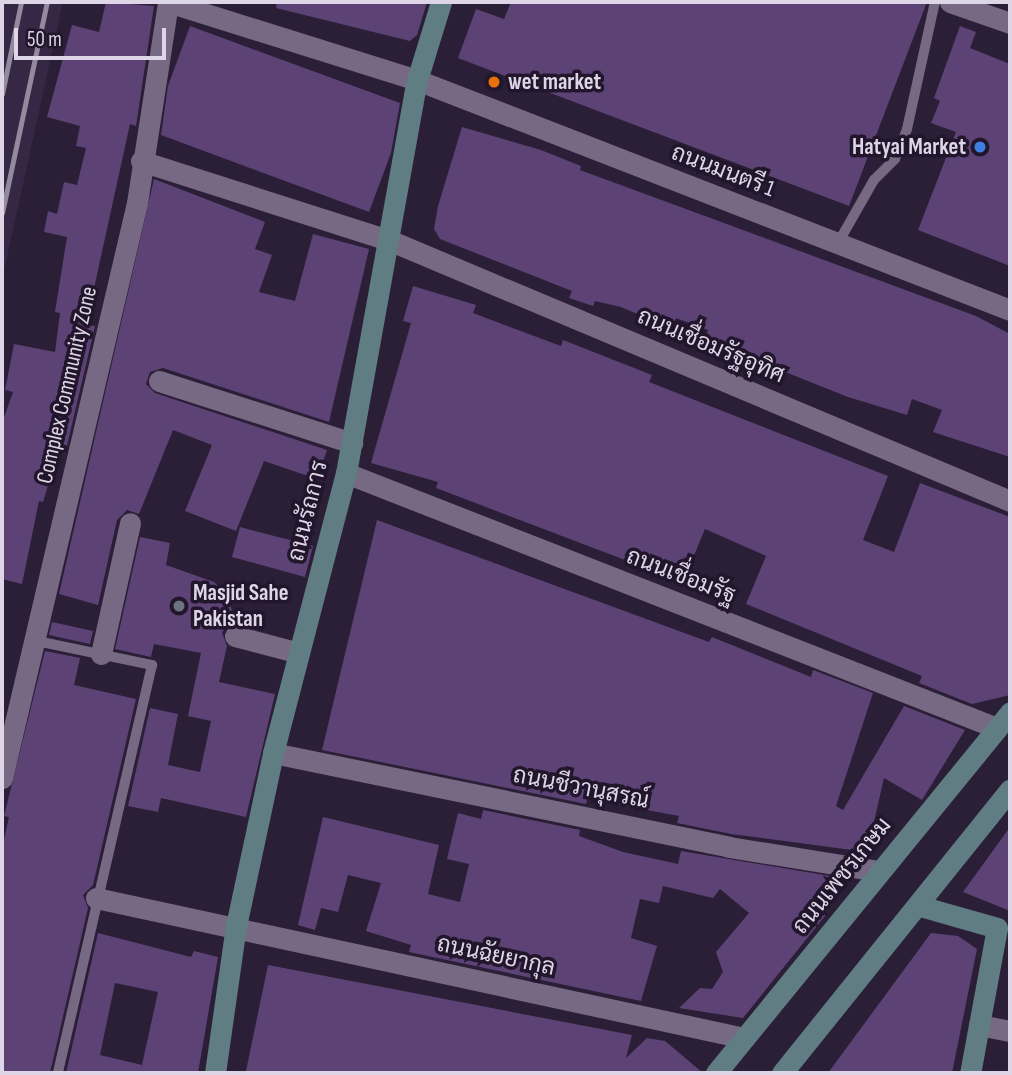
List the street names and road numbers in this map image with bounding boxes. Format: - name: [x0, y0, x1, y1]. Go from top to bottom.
- street label: ถนนมนตรี 1: [668, 139, 778, 203]
- street label: Complex Community Zone: [31, 284, 103, 486]
- street label: ถนนเชื่อมรัฐอุทิศ: [633, 303, 789, 389]
- street label: ถนนรัถการ: [282, 458, 334, 564]
- street label: ถนนเชื่อมรัฐ: [622, 543, 740, 609]
- street label: ถนนชีวานุสรณ์: [511, 761, 651, 815]
- street label: ถนนเพชรเกษม: [787, 812, 897, 940]
- street label: ถนนฉัยยากุล: [435, 930, 557, 982]

